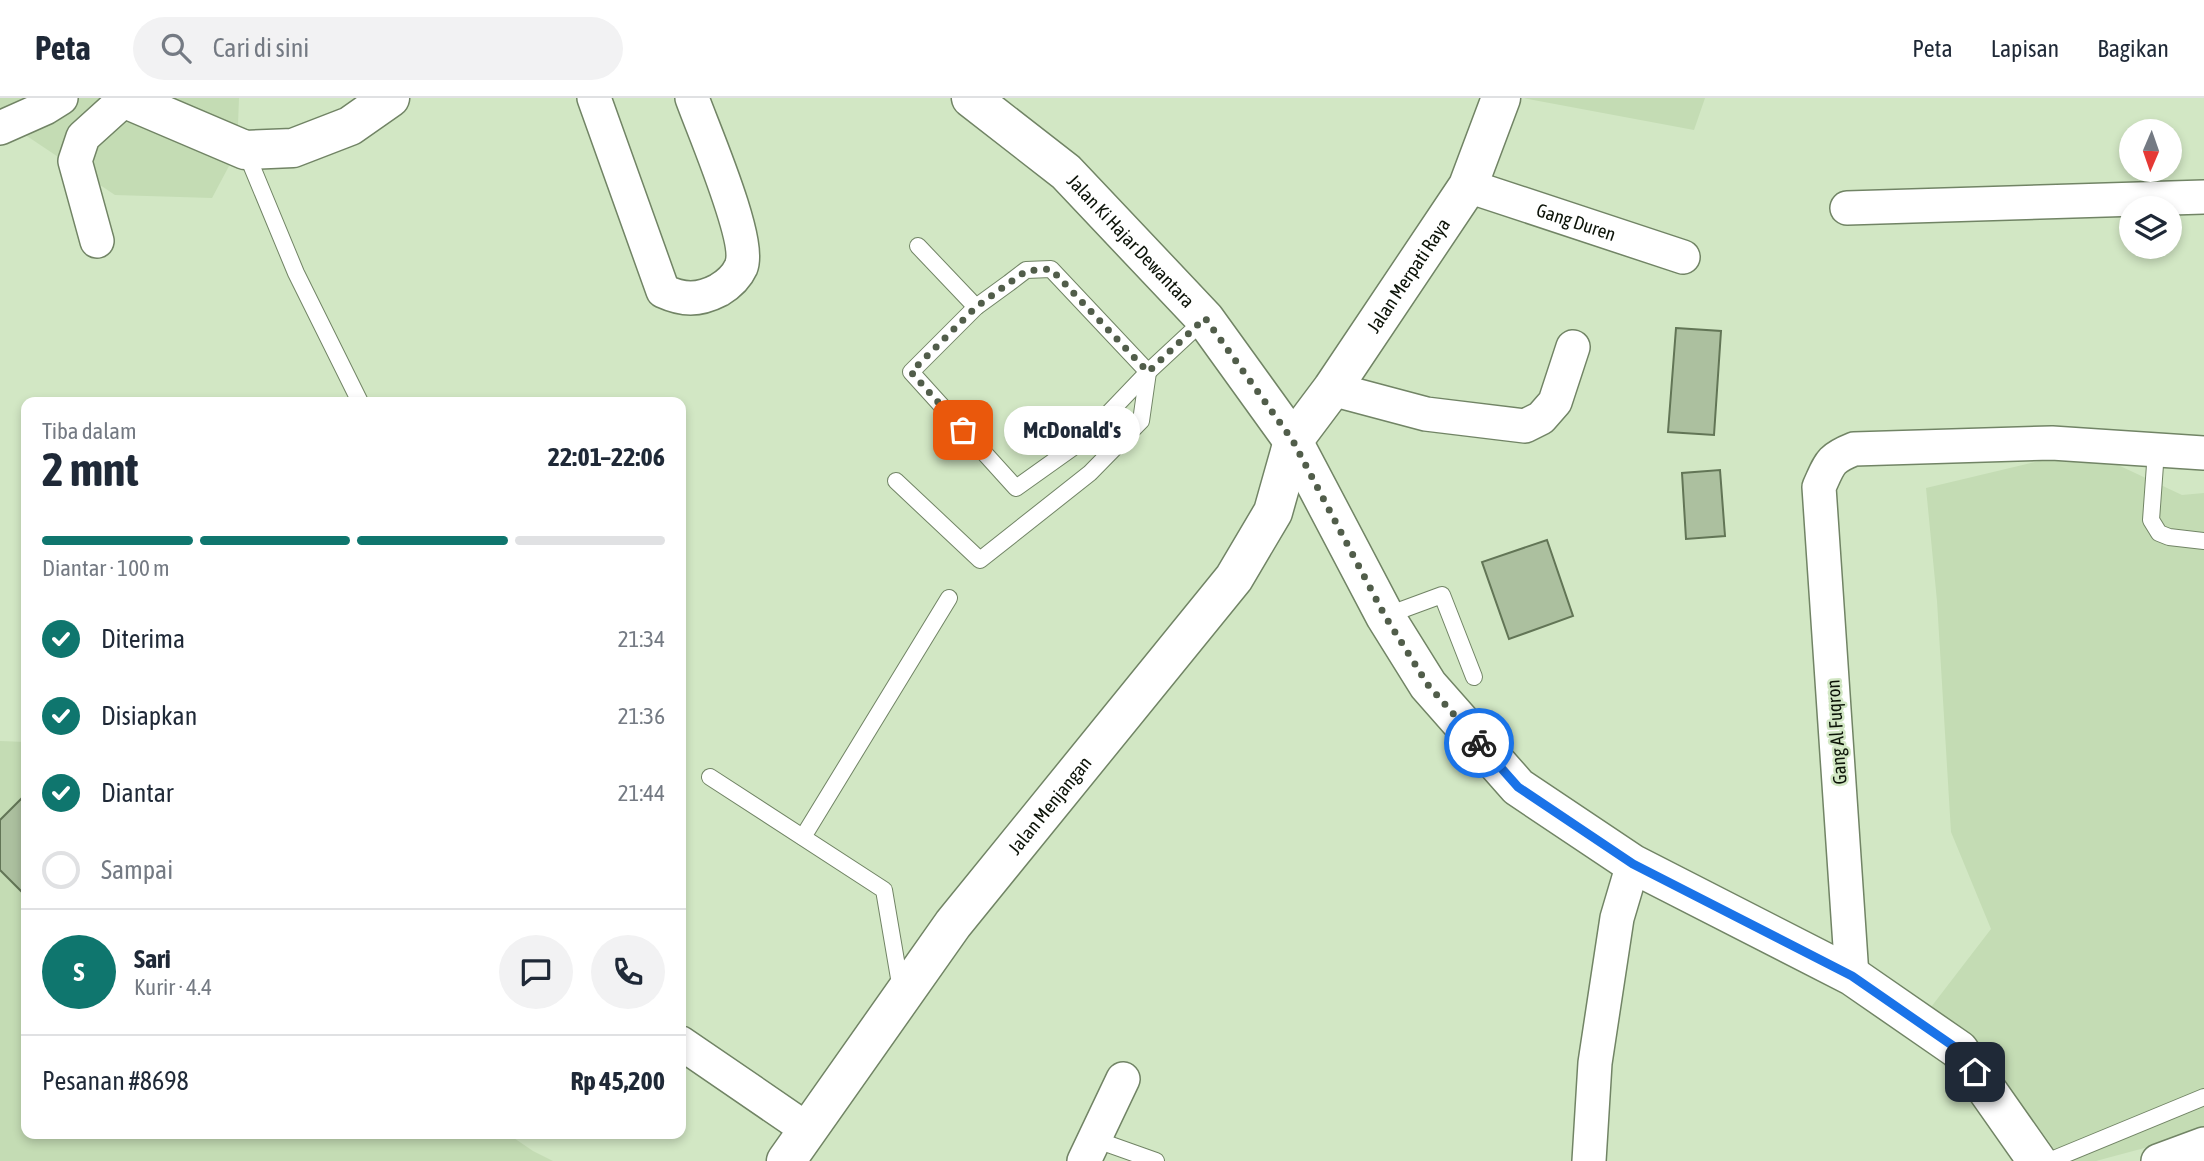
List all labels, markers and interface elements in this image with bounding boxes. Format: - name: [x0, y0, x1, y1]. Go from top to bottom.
- search box: [133, 17, 623, 80]
- text: Peta: [35, 29, 91, 67]
- icon: search: [157, 29, 195, 67]
- text: Cari di sini: [213, 33, 309, 63]
- text: Peta: [1912, 35, 1953, 62]
- text: Lapisan: [1991, 35, 2059, 62]
- text: Bagikan: [2097, 35, 2169, 62]
- north arrow: [2119, 119, 2182, 182]
- map controls: [2119, 119, 2182, 259]
- street label: Jalan Ki Hajar Dewantara: [1063, 170, 1199, 312]
- button: layers: [2119, 196, 2182, 259]
- street label: Gang Duren: [1534, 198, 1619, 245]
- street label: Jalan Merpati Raya: [1362, 214, 1454, 337]
- pin: [933, 400, 993, 460]
- callout: McDonald's: [1005, 406, 1142, 454]
- icon: bag: [944, 411, 982, 449]
- text: McDonald's: [1023, 417, 1121, 443]
- text: Tiba dalam: [42, 418, 137, 444]
- text: 22:01–22:06: [548, 442, 665, 472]
- text: 2 mnt: [42, 443, 139, 496]
- text: Diantar · 100 m: [42, 555, 170, 581]
- icon: check: [42, 620, 80, 658]
- text: Diterima: [101, 624, 185, 654]
- text: 21:34: [618, 626, 665, 652]
- street label: Gang Al Fuqron: [1821, 679, 1851, 785]
- icon: check: [42, 697, 80, 735]
- text: Disiapkan: [101, 701, 197, 731]
- text: 21:36: [618, 703, 665, 729]
- courier: [1444, 708, 1514, 778]
- icon: bike: [1460, 724, 1498, 762]
- street label: Jalan Menjangan: [1003, 752, 1096, 859]
- icon: check: [42, 774, 80, 812]
- text: Diantar: [101, 778, 174, 808]
- text: 21:44: [618, 780, 665, 806]
- text: Sampai: [101, 855, 173, 885]
- button: chat: [499, 935, 573, 1009]
- button: phone: [591, 935, 665, 1009]
- text: Sari: [134, 944, 171, 974]
- text: S: [74, 957, 84, 987]
- text: Kurir · 4.4: [134, 974, 212, 1000]
- pin: [1945, 1042, 2005, 1102]
- icon: home: [1956, 1053, 1994, 1091]
- text: Pesanan #8698: [42, 1066, 189, 1096]
- text: Rp 45,200: [570, 1066, 665, 1096]

